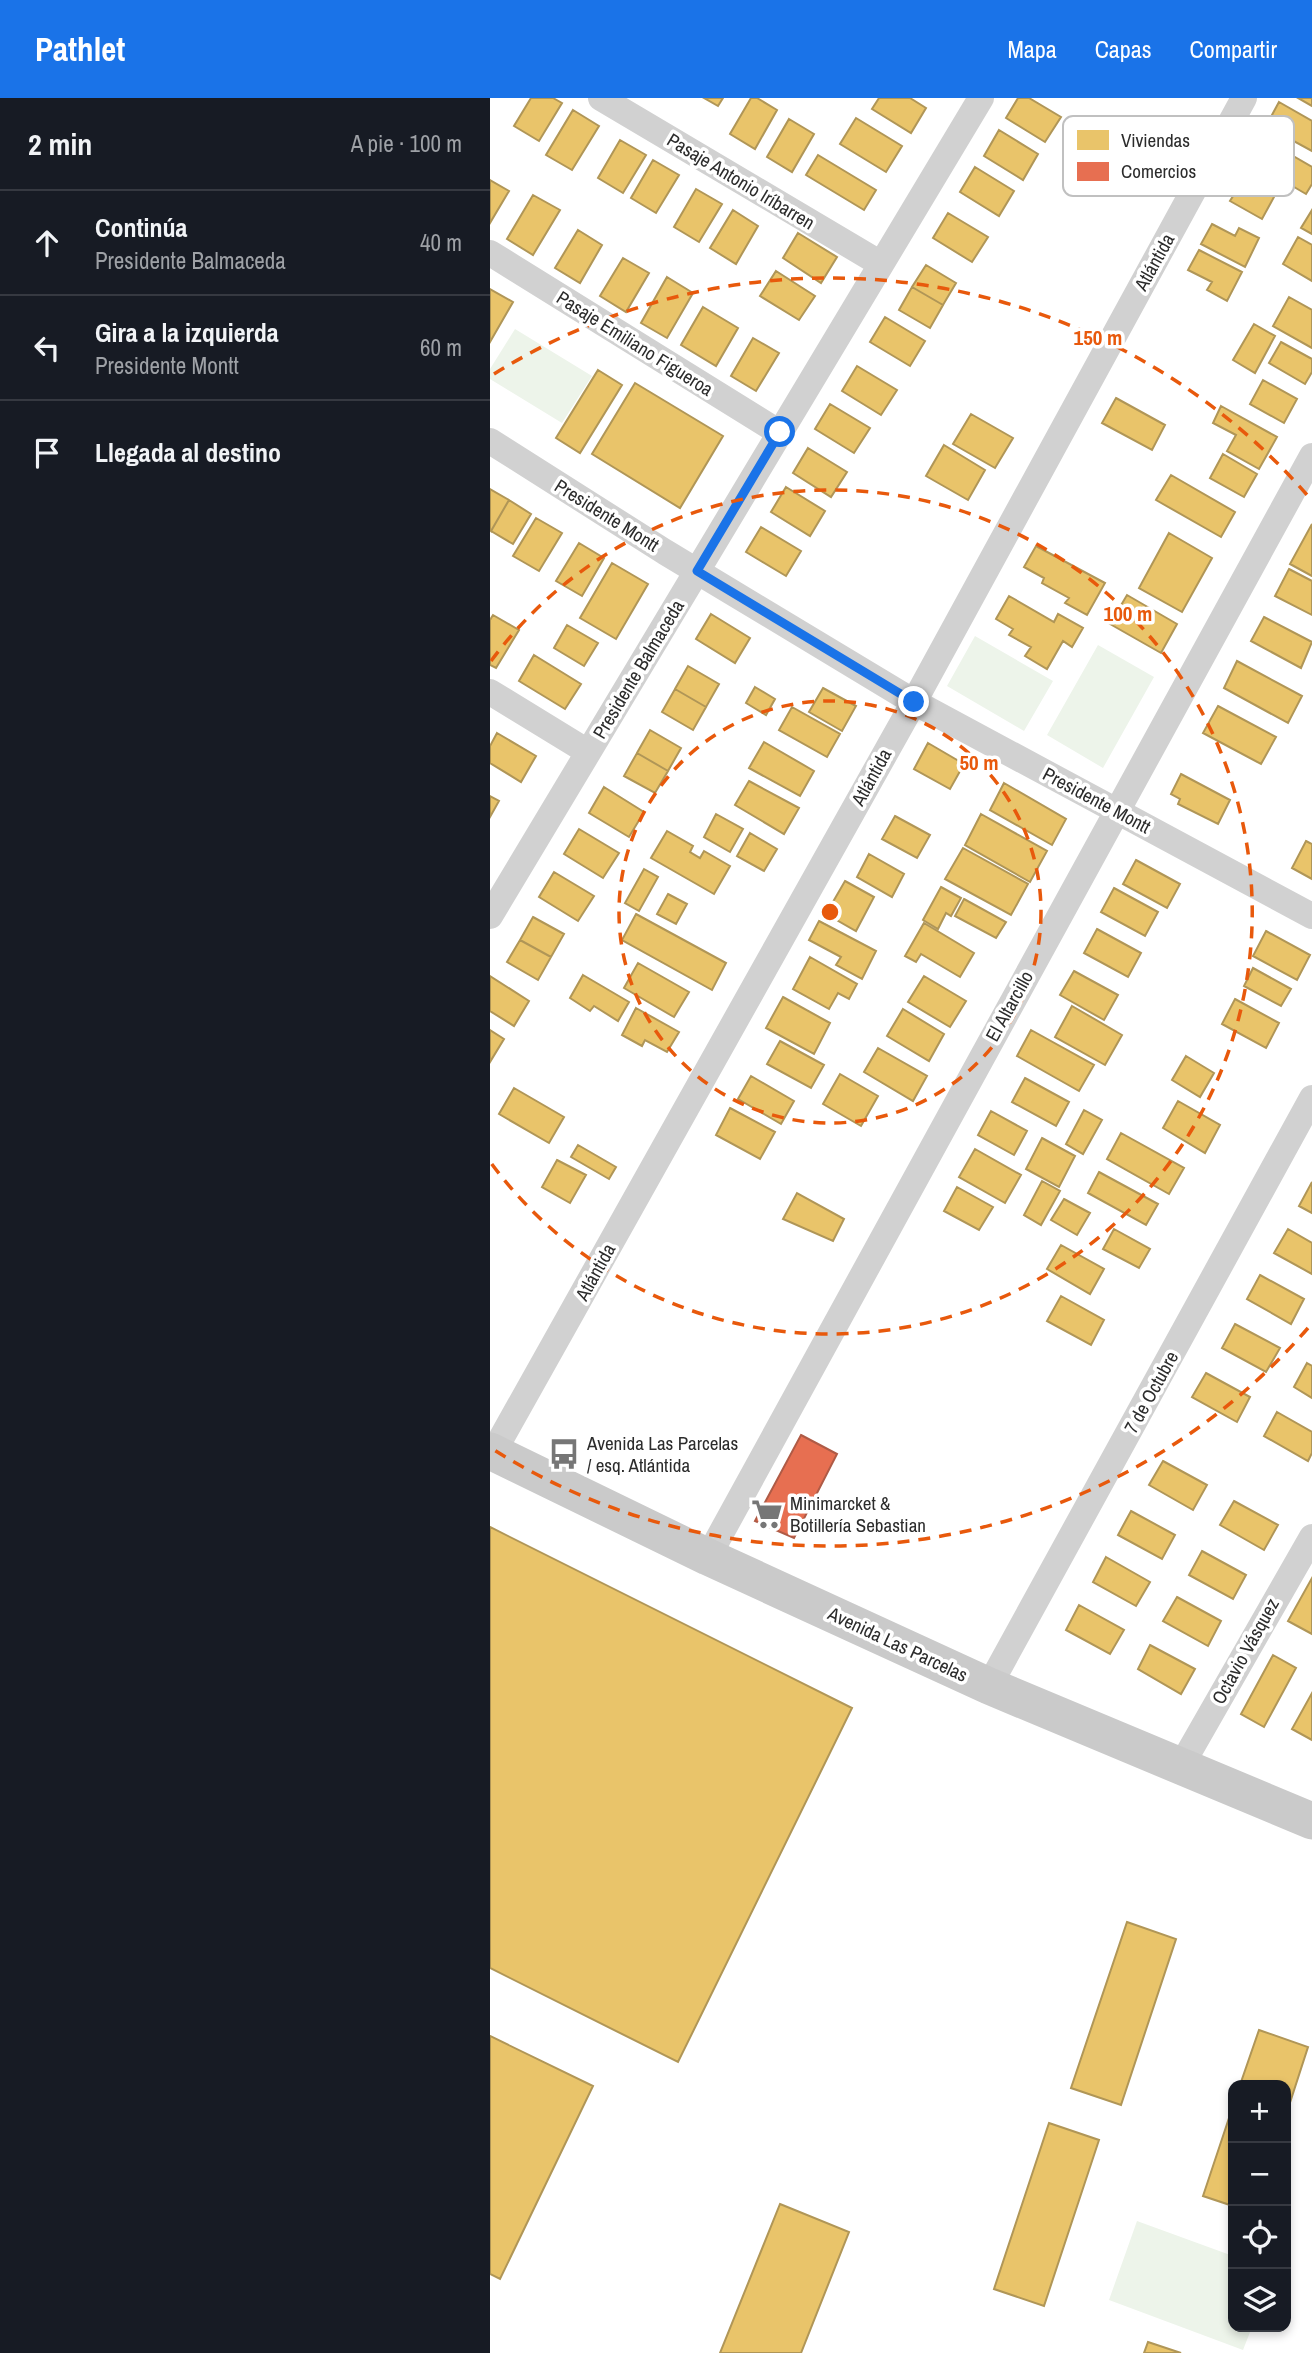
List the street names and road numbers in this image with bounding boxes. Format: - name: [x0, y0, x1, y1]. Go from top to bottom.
- street label: Pasaje Antonio Iríbarren: [662, 127, 820, 235]
- street label: Atlántida: [1127, 229, 1180, 296]
- street label: Pasaje Emiliano Figueroa: [552, 284, 719, 402]
- street label: Presidente Montt: [550, 473, 665, 558]
- street label: Presidente Balmaceda: [586, 594, 690, 743]
- street label: Atlántida: [844, 744, 897, 811]
- street label: Presidente Montt: [1039, 761, 1156, 840]
- street label: El Altarcillo: [979, 966, 1039, 1046]
- street label: Atlántida: [568, 1239, 621, 1306]
- street label: 7 de Octubre: [1118, 1346, 1184, 1438]
- street label: Octavio Vásquez: [1205, 1593, 1285, 1709]
- street label: Avenida Las Parcelas: [823, 1600, 972, 1688]

